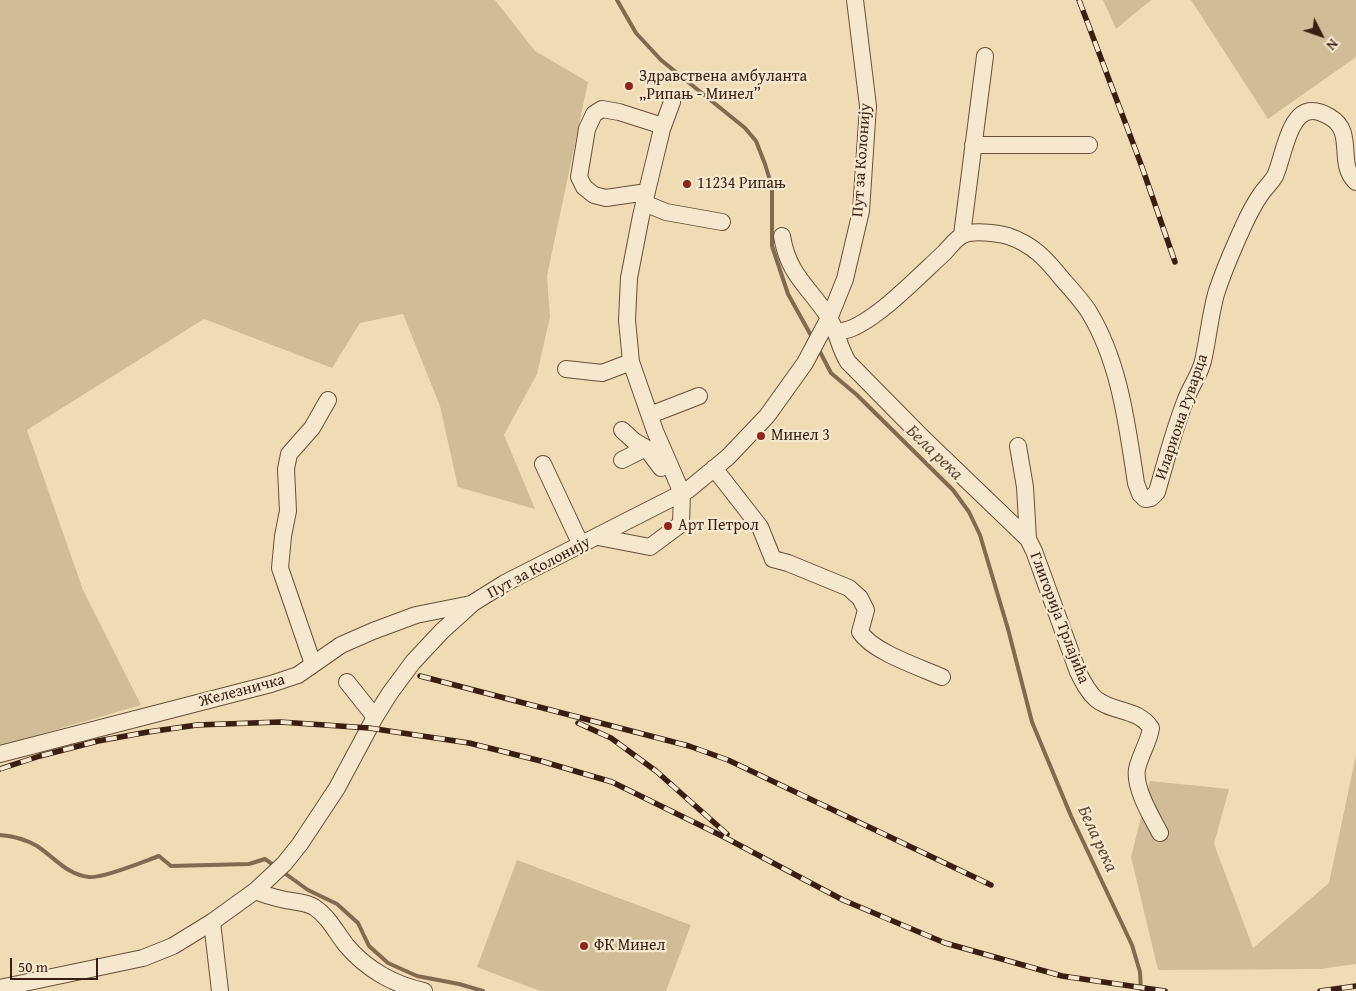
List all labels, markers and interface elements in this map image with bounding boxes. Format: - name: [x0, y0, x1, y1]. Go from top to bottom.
- north arrow: [1296, 10, 1346, 60]
- text: N: [1322, 35, 1343, 55]
- place label: Здравствена амбуланта „Рипањ - Минел”: [639, 67, 807, 105]
- marker: Здравствена амбуланта „Рипањ - Минел”: [623, 80, 635, 92]
- street label: Пут за Колонију: [848, 102, 876, 218]
- place label: 11234 Рипањ: [697, 174, 786, 194]
- marker: 11234 Рипањ: [681, 178, 693, 190]
- street label: Илариона Руварца: [1152, 352, 1212, 482]
- water label: Бела река: [901, 421, 967, 485]
- place label: Минел 3: [771, 426, 830, 446]
- marker: Минел 3: [755, 430, 767, 442]
- place label: Арт Петрол: [678, 516, 759, 536]
- marker: Арт Петрол: [662, 520, 674, 532]
- street label: Пут за Колонију: [484, 533, 594, 603]
- street label: Глигорија Трлајића: [1025, 550, 1093, 686]
- street label: Железничка: [197, 670, 287, 712]
- water label: Бела река: [1072, 802, 1122, 876]
- place label: ФК Минел: [594, 936, 665, 956]
- marker: ФК Минел: [578, 940, 590, 952]
- scale bar: [12, 948, 100, 980]
- text: 50 m: [18, 956, 48, 977]

